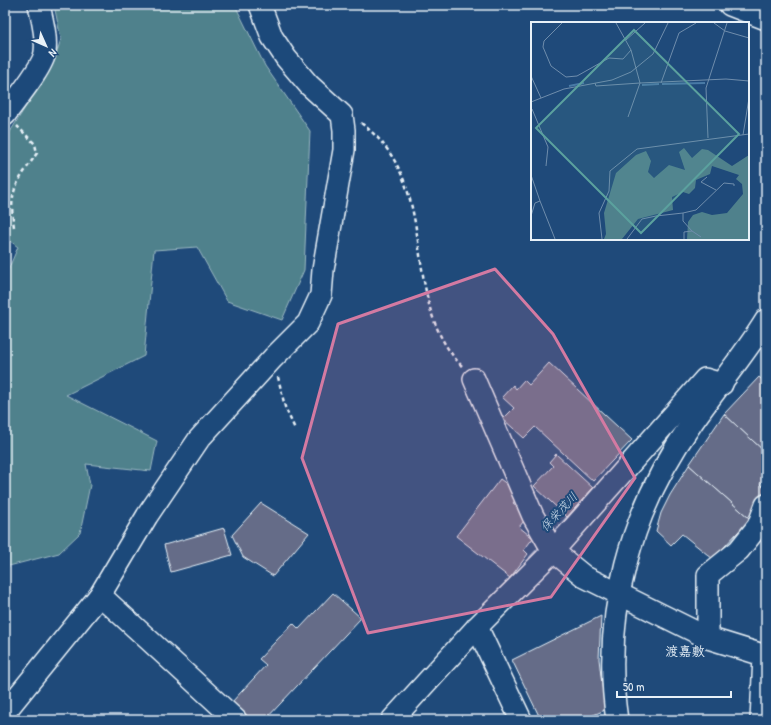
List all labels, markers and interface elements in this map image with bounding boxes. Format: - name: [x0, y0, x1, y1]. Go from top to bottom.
- inset map: [531, 22, 749, 240]
- north arrow: [26, 26, 66, 66]
- text: N: [46, 46, 60, 60]
- water label: 保栄茂川: [536, 488, 581, 535]
- district label: 渡嘉敷: [665, 642, 705, 660]
- scale bar: [617, 673, 731, 699]
- text: 50 m: [623, 678, 644, 695]

